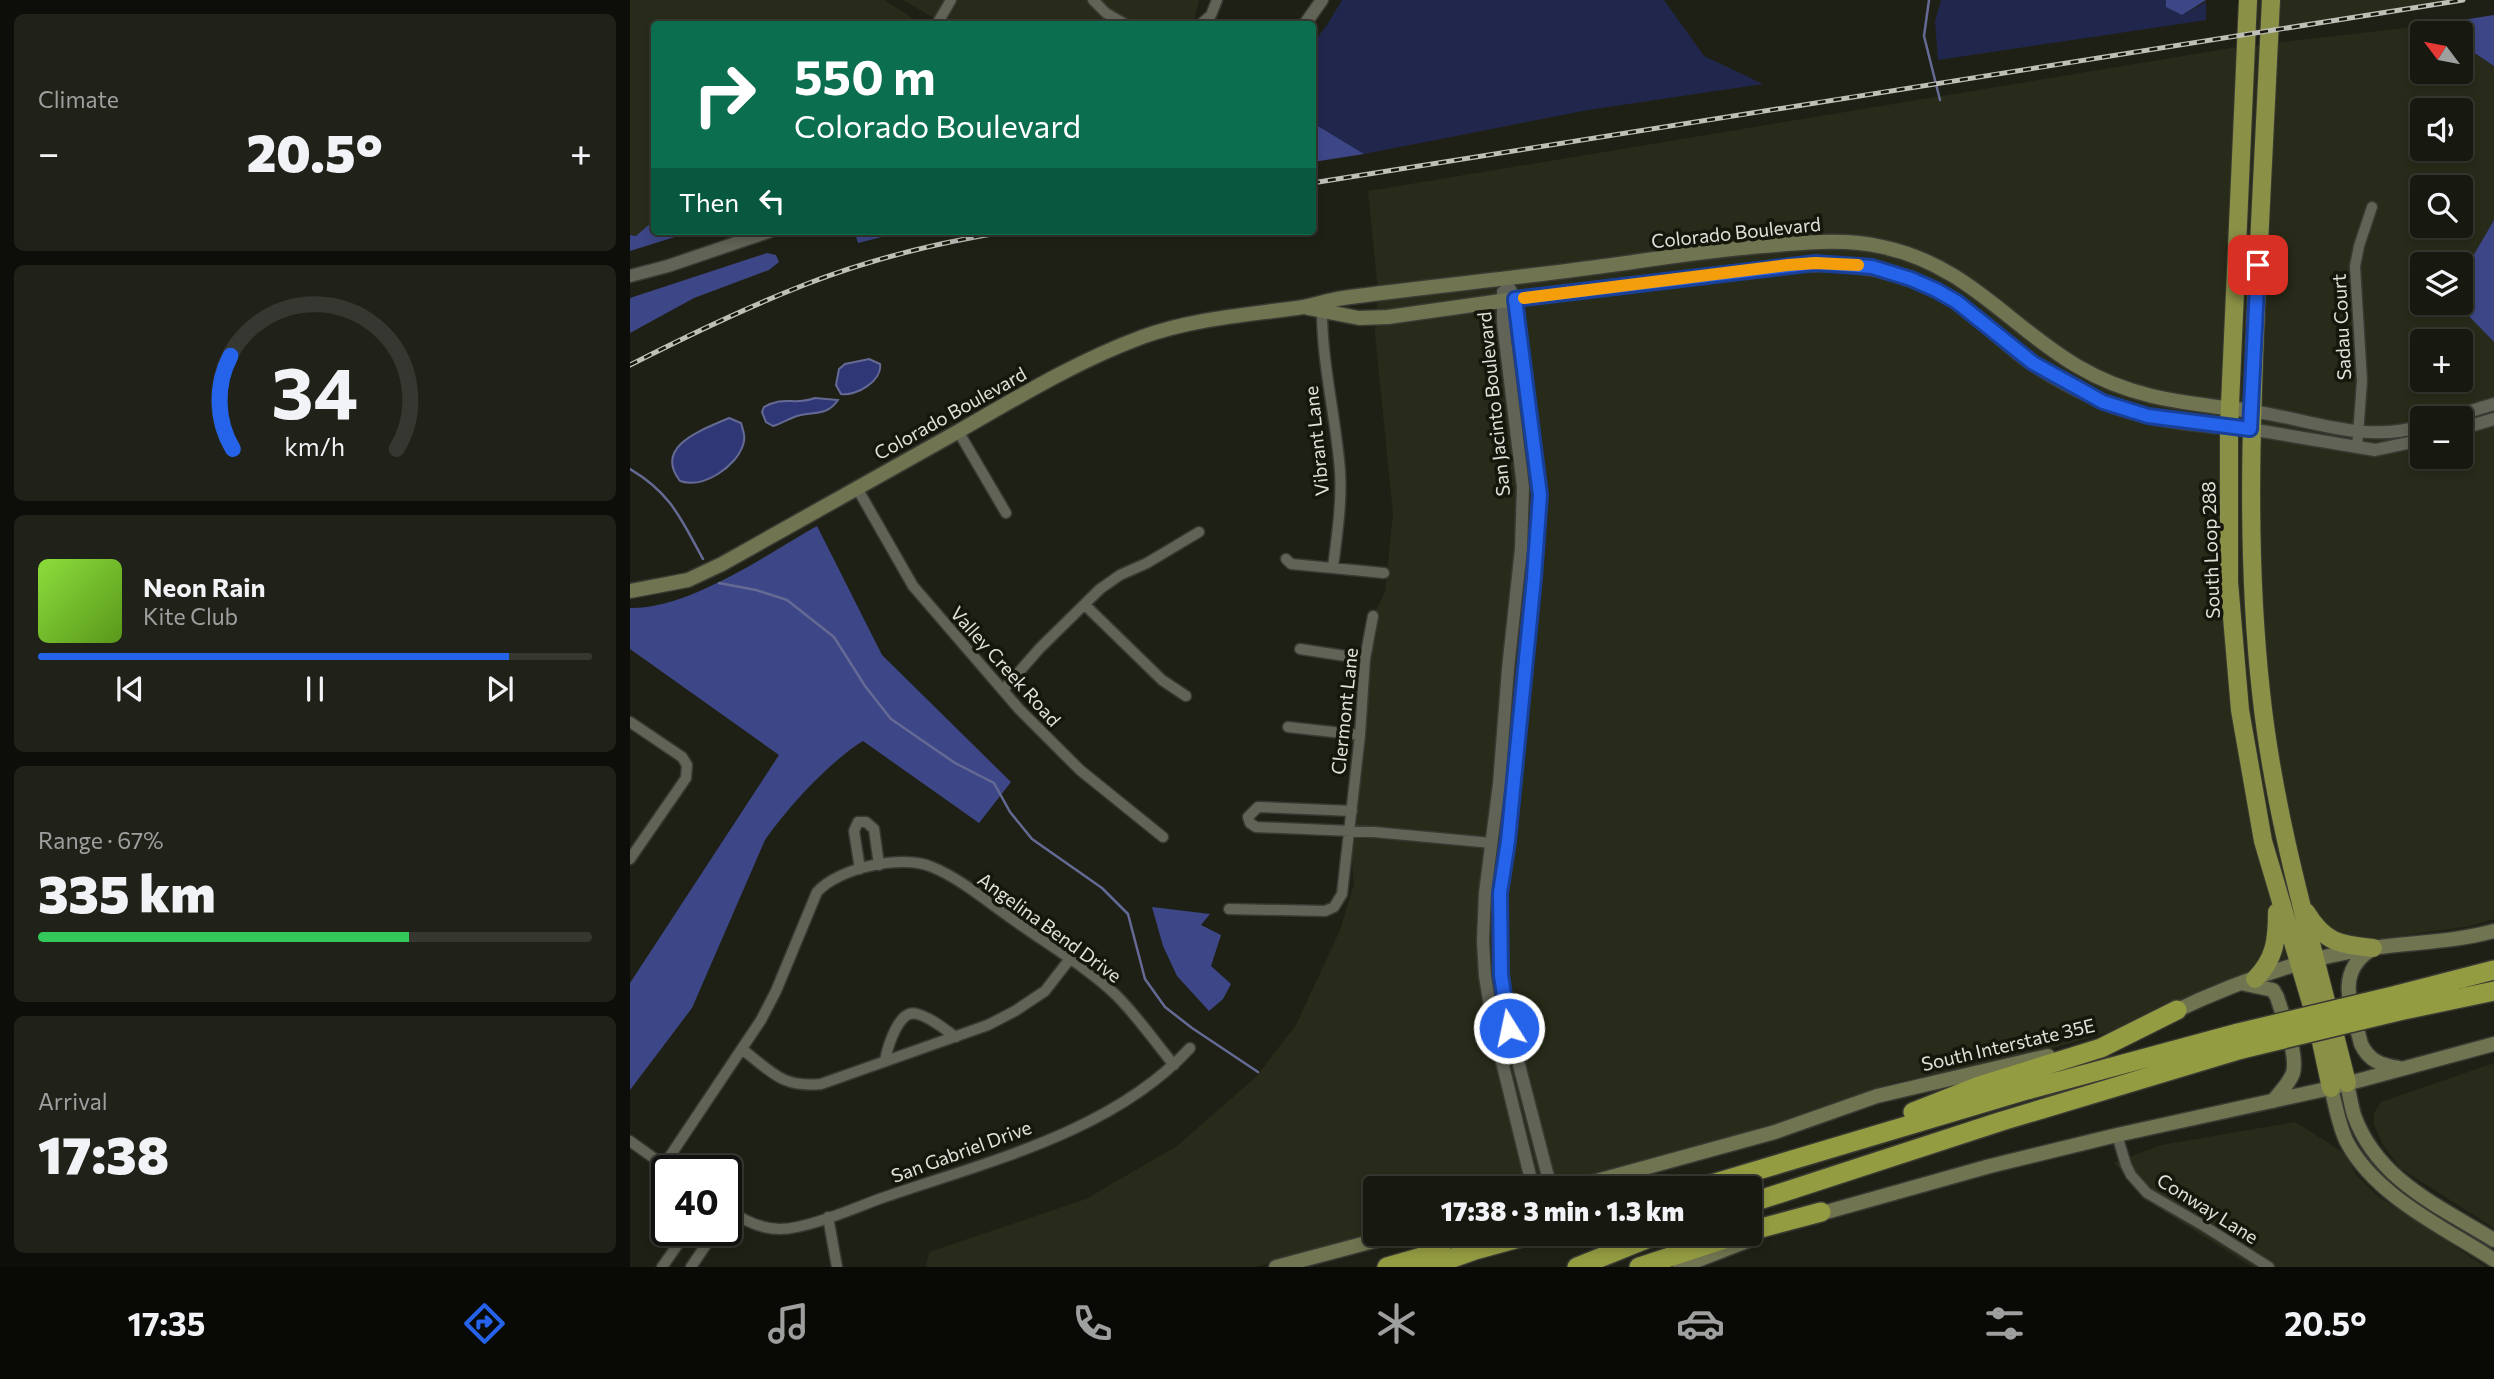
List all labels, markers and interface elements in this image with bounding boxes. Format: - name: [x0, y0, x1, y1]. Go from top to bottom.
- north arrow: [2410, 21, 2473, 84]
- map controls: [2410, 21, 2473, 469]
- text: 550 m: [794, 45, 936, 105]
- icon: right: [679, 49, 770, 140]
- text: Climate: [38, 85, 119, 113]
- button: sound: [2410, 98, 2473, 161]
- text: Colorado Boulevard: [794, 105, 1081, 145]
- text: 20.5°: [246, 119, 383, 183]
- text: −: [38, 128, 60, 175]
- text: +: [570, 128, 592, 175]
- button: search: [2410, 175, 2473, 238]
- icon: left: [753, 182, 791, 220]
- text: Then: [679, 186, 739, 217]
- street label: Colorado Boulevard: [1650, 212, 1822, 252]
- pin: [2228, 235, 2288, 295]
- icon: arrive: [2239, 246, 2277, 284]
- button: layers: [2410, 252, 2473, 315]
- street label: Sadau Court: [2327, 273, 2355, 381]
- street label: San Jacinto Boulevard: [1472, 311, 1514, 497]
- button: +: [2410, 329, 2473, 392]
- text: 34: [271, 345, 359, 434]
- street label: Colorado Boulevard: [870, 362, 1030, 464]
- street label: Vibrant Lane: [1299, 385, 1333, 497]
- button: −: [2410, 406, 2473, 469]
- text: km/h: [285, 431, 345, 461]
- street label: South Loop 288: [2196, 481, 2224, 619]
- text: Neon Rain: [143, 571, 266, 602]
- street label: Valley Creek Road: [946, 601, 1066, 731]
- text: Kite Club: [143, 602, 238, 630]
- street label: Clermont Lane: [1326, 646, 1362, 776]
- icon: previous: [111, 670, 149, 708]
- icon: pause: [296, 670, 334, 708]
- icon: next: [481, 670, 519, 708]
- text: Range · 67%: [38, 826, 163, 854]
- text: 335 km: [38, 860, 216, 924]
- street label: Angelina Bend Drive: [974, 867, 1126, 987]
- position arrow: [1472, 991, 1546, 1065]
- street label: South Interstate 35E: [1919, 1013, 2097, 1075]
- text: Arrival: [38, 1087, 108, 1115]
- street label: San Gabriel Drive: [888, 1115, 1034, 1187]
- text: 17:38: [38, 1121, 169, 1185]
- speed limit sign: 40: [651, 1155, 742, 1246]
- street label: Conway Lane: [2153, 1168, 2263, 1248]
- text: 17:38 · 3 min · 1.3 km: [1441, 1195, 1684, 1226]
- icon: directions: [460, 1299, 509, 1348]
- icon: music: [764, 1299, 813, 1348]
- icon: phone: [1068, 1299, 1117, 1348]
- icon: climate: [1372, 1299, 1421, 1348]
- icon: car: [1676, 1299, 1725, 1348]
- icon: filters: [1980, 1299, 2029, 1348]
- text: 17:35: [128, 1303, 205, 1343]
- text: 20.5°: [2284, 1303, 2366, 1343]

